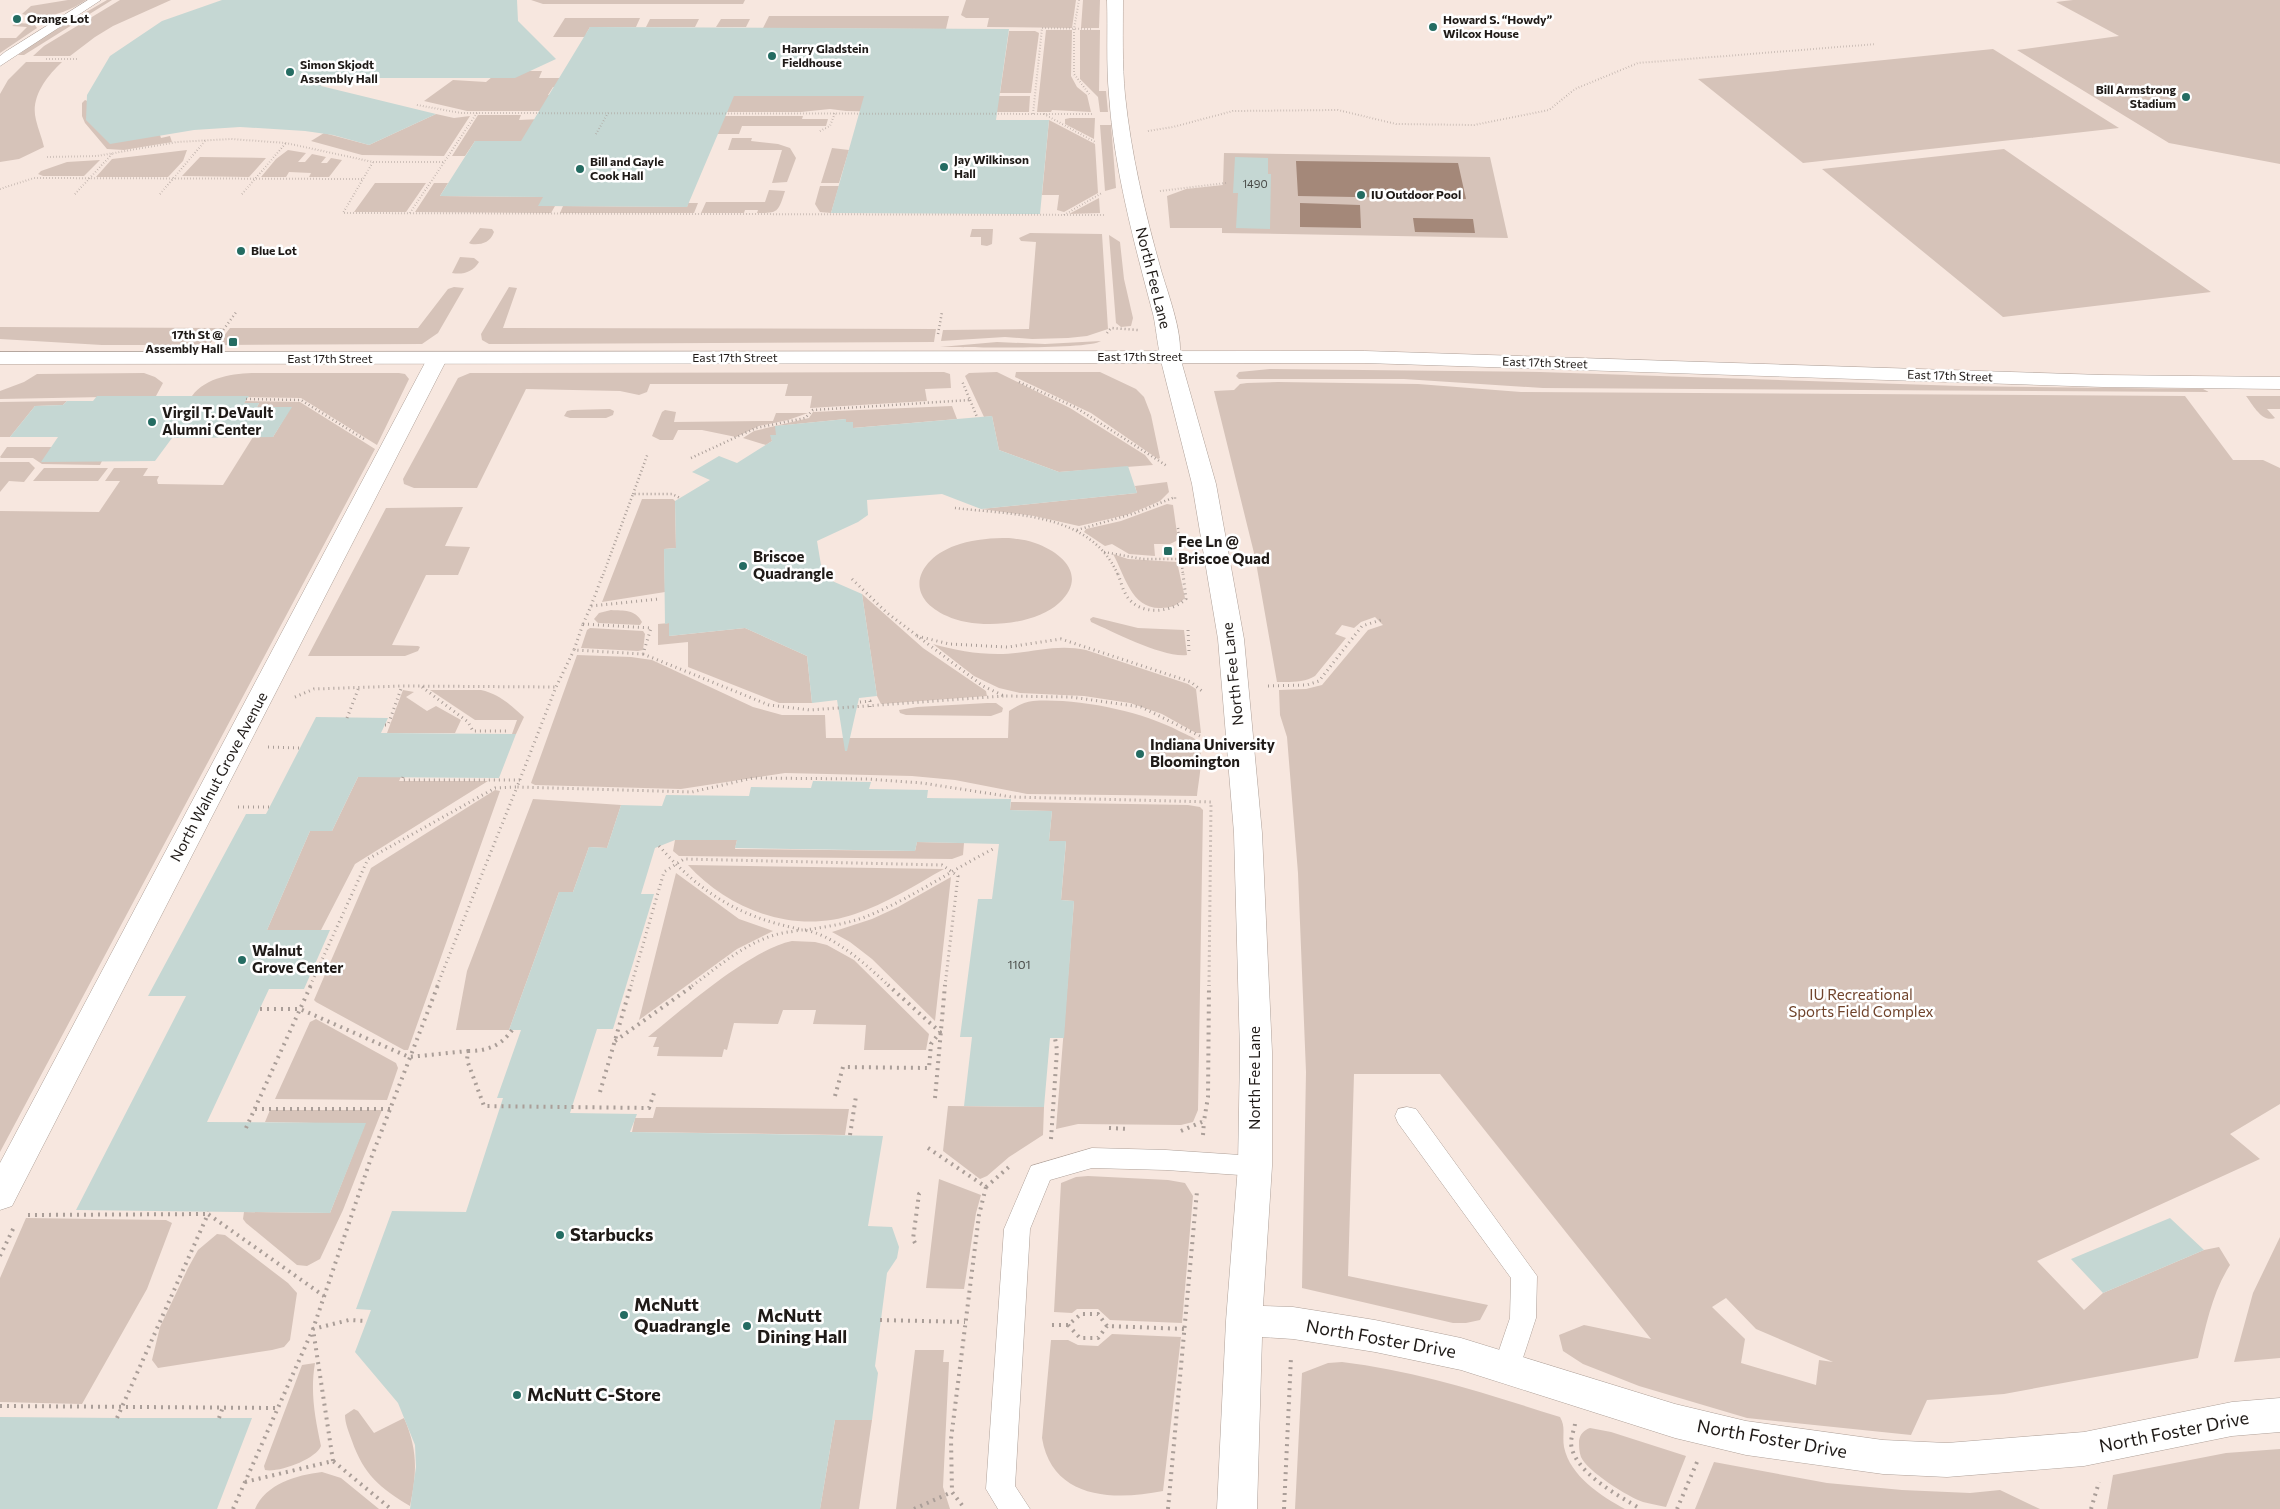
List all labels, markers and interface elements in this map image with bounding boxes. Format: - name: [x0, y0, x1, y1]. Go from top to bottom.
- place label: Orange Lot: [27, 11, 89, 25]
- place label: Howard S. “Howdy” Wilcox House: [1443, 12, 1553, 40]
- marker: Orange Lot: [11, 13, 23, 25]
- marker: Howard S. “Howdy” Wilcox House: [1427, 21, 1439, 33]
- place label: Harry Gladstein Fieldhouse: [782, 41, 869, 69]
- marker: Harry Gladstein Fieldhouse: [766, 50, 778, 62]
- place label: Simon Skjodt Assembly Hall: [300, 57, 378, 85]
- marker: Simon Skjodt Assembly Hall: [284, 66, 296, 78]
- place label: Bill Armstrong Stadium: [2096, 82, 2176, 110]
- marker: Bill Armstrong Stadium: [2180, 91, 2192, 103]
- place label: Jay Wilkinson Hall: [954, 152, 1029, 180]
- place label: Bill and Gayle Cook Hall: [590, 154, 664, 182]
- marker: Jay Wilkinson Hall: [938, 161, 950, 173]
- marker: Bill and Gayle Cook Hall: [574, 163, 586, 175]
- house number: 1490: [1242, 177, 1268, 190]
- place label: IU Outdoor Pool: [1371, 187, 1461, 201]
- marker: IU Outdoor Pool: [1355, 189, 1367, 201]
- street label: North Fee Lane: [1133, 225, 1175, 330]
- place label: Blue Lot: [251, 243, 297, 257]
- marker: Blue Lot: [235, 245, 247, 257]
- place label: 17th St @ Assembly Hall: [145, 327, 223, 355]
- marker: 17th St @ Assembly Hall: [227, 336, 239, 348]
- street label: East 17th Street: [1097, 349, 1183, 363]
- street label: East 17th Street: [692, 350, 778, 364]
- street label: East 17th Street: [287, 351, 373, 365]
- street label: East 17th Street: [1502, 354, 1588, 370]
- street label: East 17th Street: [1907, 367, 1993, 383]
- place label: Virgil T. DeVault Alumni Center: [162, 403, 273, 438]
- marker: Virgil T. DeVault Alumni Center: [146, 416, 158, 428]
- place label: Fee Ln @ Briscoe Quad: [1178, 532, 1270, 567]
- marker: Fee Ln @ Briscoe Quad: [1162, 545, 1174, 557]
- place label: Briscoe Quadrangle: [753, 547, 833, 582]
- marker: Briscoe Quadrangle: [737, 560, 749, 572]
- street label: North Fee Lane: [1218, 621, 1246, 727]
- street label: North Walnut Grove Avenue: [166, 688, 271, 864]
- place label: Indiana University Bloomington: [1150, 735, 1276, 770]
- marker: Indiana University Bloomington: [1134, 748, 1146, 760]
- place label: Walnut Grove Center: [252, 941, 343, 976]
- marker: Walnut Grove Center: [236, 954, 248, 966]
- house number: 1101: [1007, 957, 1031, 971]
- park label: IU Recreational Sports Field Complex: [1788, 985, 1934, 1020]
- street label: North Fee Lane: [1245, 1026, 1263, 1130]
- place label: Starbucks: [570, 1223, 654, 1245]
- marker: Starbucks: [554, 1229, 566, 1241]
- place label: McNutt Quadrangle: [634, 1293, 730, 1336]
- place label: McNutt Dining Hall: [757, 1304, 847, 1347]
- marker: McNutt Quadrangle: [618, 1309, 630, 1321]
- street label: North Foster Drive: [1304, 1314, 1458, 1362]
- marker: McNutt Dining Hall: [741, 1320, 753, 1332]
- place label: McNutt C-Store: [527, 1383, 661, 1405]
- marker: McNutt C-Store: [511, 1389, 523, 1401]
- street label: North Foster Drive: [2097, 1406, 2251, 1456]
- street label: North Foster Drive: [1695, 1414, 1849, 1462]

